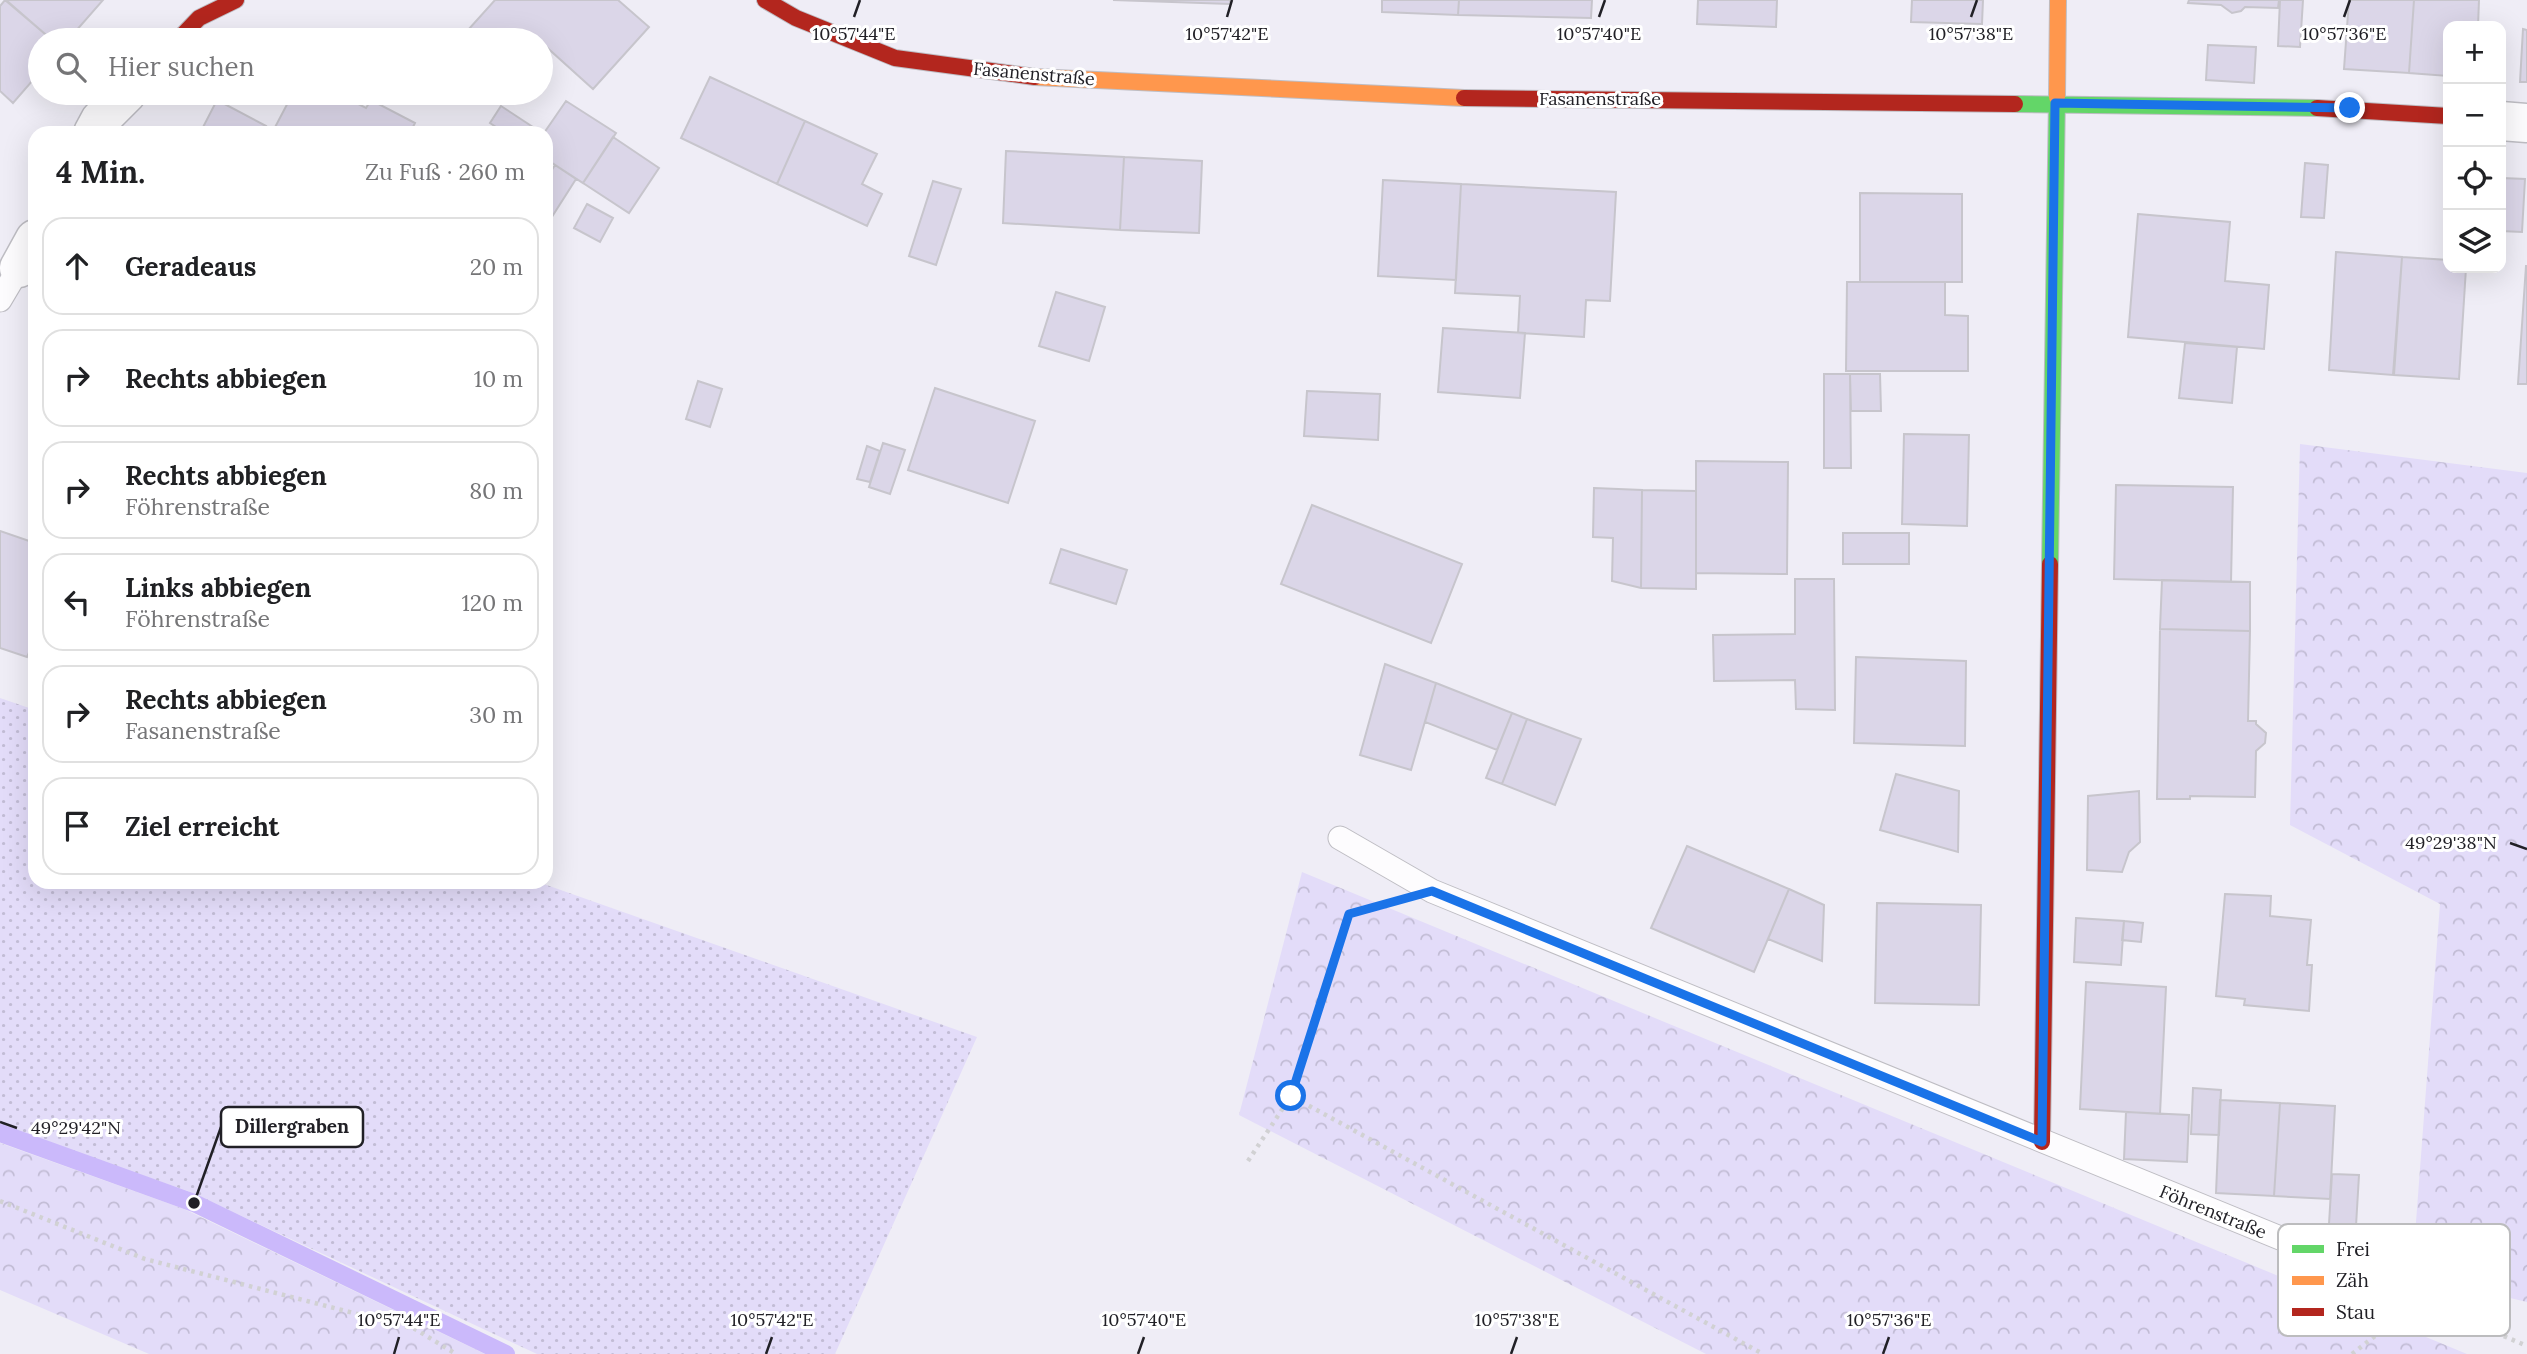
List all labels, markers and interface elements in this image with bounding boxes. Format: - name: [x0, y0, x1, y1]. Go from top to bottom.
- map controls: [2443, 21, 2506, 273]
- button: +: [2443, 21, 2506, 84]
- text: 10°57'44"E: [813, 22, 895, 45]
- text: 10°57'42"E: [1186, 22, 1268, 45]
- text: 10°57'40"E: [1557, 22, 1641, 45]
- text: 10°57'38"E: [1929, 22, 2013, 45]
- text: 10°57'36"E: [2302, 22, 2386, 45]
- search box: [28, 28, 553, 105]
- icon: search: [52, 48, 90, 86]
- text: Hier suchen: [108, 50, 254, 83]
- street label: Fasanenstraße: [972, 57, 1096, 90]
- button: −: [2443, 84, 2506, 147]
- street label: Fasanenstraße: [1539, 87, 1661, 110]
- route end: [2334, 92, 2365, 123]
- button: locate: [2443, 147, 2506, 210]
- text: 4 Min.: [56, 153, 145, 191]
- text: Zu Fuß · 260 m: [365, 157, 525, 186]
- button: layers: [2443, 210, 2506, 273]
- icon: ahead: [58, 247, 96, 285]
- text: Geradeaus: [125, 250, 256, 283]
- text: 20 m: [470, 252, 523, 281]
- icon: right: [58, 359, 96, 397]
- text: Rechts abbiegen: [125, 362, 327, 395]
- text: 10 m: [474, 364, 523, 393]
- text: Rechts abbiegen: [125, 459, 327, 492]
- icon: right: [58, 471, 96, 509]
- text: 80 m: [469, 476, 523, 505]
- text: Föhrenstraße: [125, 492, 270, 521]
- text: Links abbiegen: [125, 571, 311, 604]
- icon: left: [58, 583, 96, 621]
- text: 120 m: [461, 588, 523, 617]
- text: Föhrenstraße: [125, 604, 270, 633]
- text: Rechts abbiegen: [125, 683, 327, 716]
- icon: right: [58, 695, 96, 733]
- text: 30 m: [469, 700, 523, 729]
- text: Fasanenstraße: [125, 716, 281, 745]
- icon: arrive: [58, 807, 96, 845]
- text: Ziel erreicht: [125, 810, 279, 843]
- text: 49°29'38"N: [2405, 831, 2497, 854]
- route start: [1275, 1080, 1306, 1111]
- callout: Dillergraben: [221, 1107, 363, 1147]
- text: Dillergraben: [235, 1114, 349, 1138]
- text: 49°29'42"N: [31, 1116, 121, 1139]
- street label: Föhrenstraße: [2156, 1180, 2270, 1244]
- legend: [2278, 1224, 2510, 1336]
- text: Frei: [2336, 1237, 2370, 1261]
- text: Zäh: [2336, 1268, 2369, 1292]
- text: Stau: [2336, 1300, 2375, 1324]
- text: 10°57'44"E: [358, 1308, 440, 1331]
- text: 10°57'42"E: [731, 1308, 813, 1331]
- text: 10°57'40"E: [1102, 1308, 1186, 1331]
- text: 10°57'38"E: [1475, 1308, 1559, 1331]
- text: 10°57'36"E: [1847, 1308, 1931, 1331]

